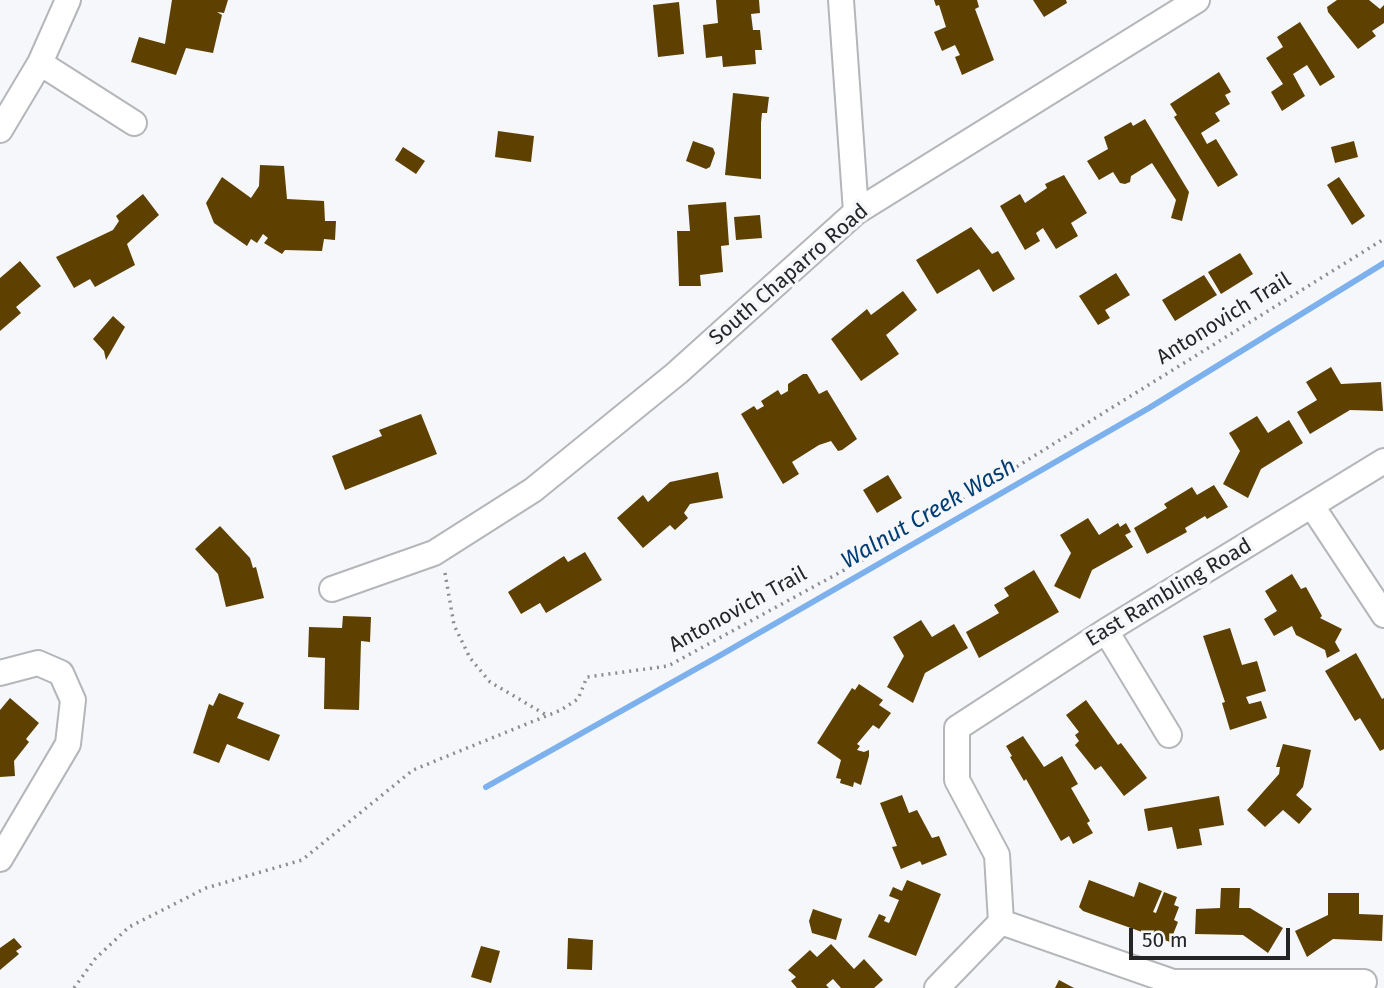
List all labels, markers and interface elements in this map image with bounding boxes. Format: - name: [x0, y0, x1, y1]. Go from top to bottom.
- street label: South Chaparro Road: [704, 199, 874, 351]
- street label: Antonovich Trail: [1152, 268, 1296, 370]
- water label: Walnut Creek Wash: [837, 453, 1021, 575]
- street label: East Rambling Road: [1082, 534, 1256, 652]
- street label: Antonovich Trail: [665, 562, 811, 658]
- scale bar: [1132, 914, 1293, 958]
- text: 50 m: [1142, 927, 1188, 953]

